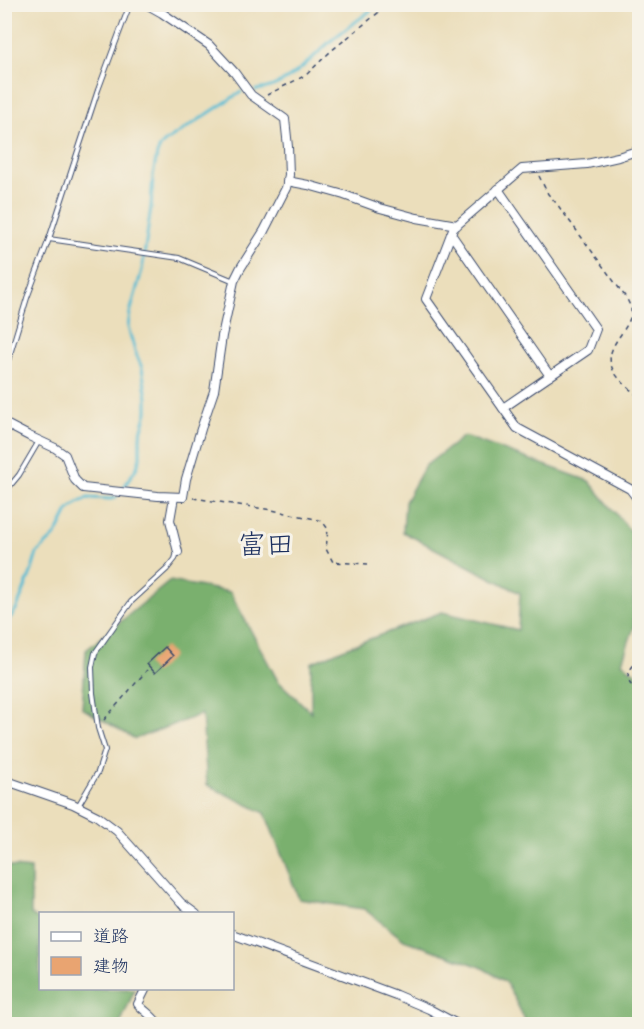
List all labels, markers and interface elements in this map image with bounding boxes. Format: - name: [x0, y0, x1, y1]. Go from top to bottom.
- district label: 富田: [238, 527, 294, 562]
- legend: [39, 912, 234, 990]
- text: 道路: [93, 925, 129, 947]
- text: 建物: [93, 955, 129, 977]

